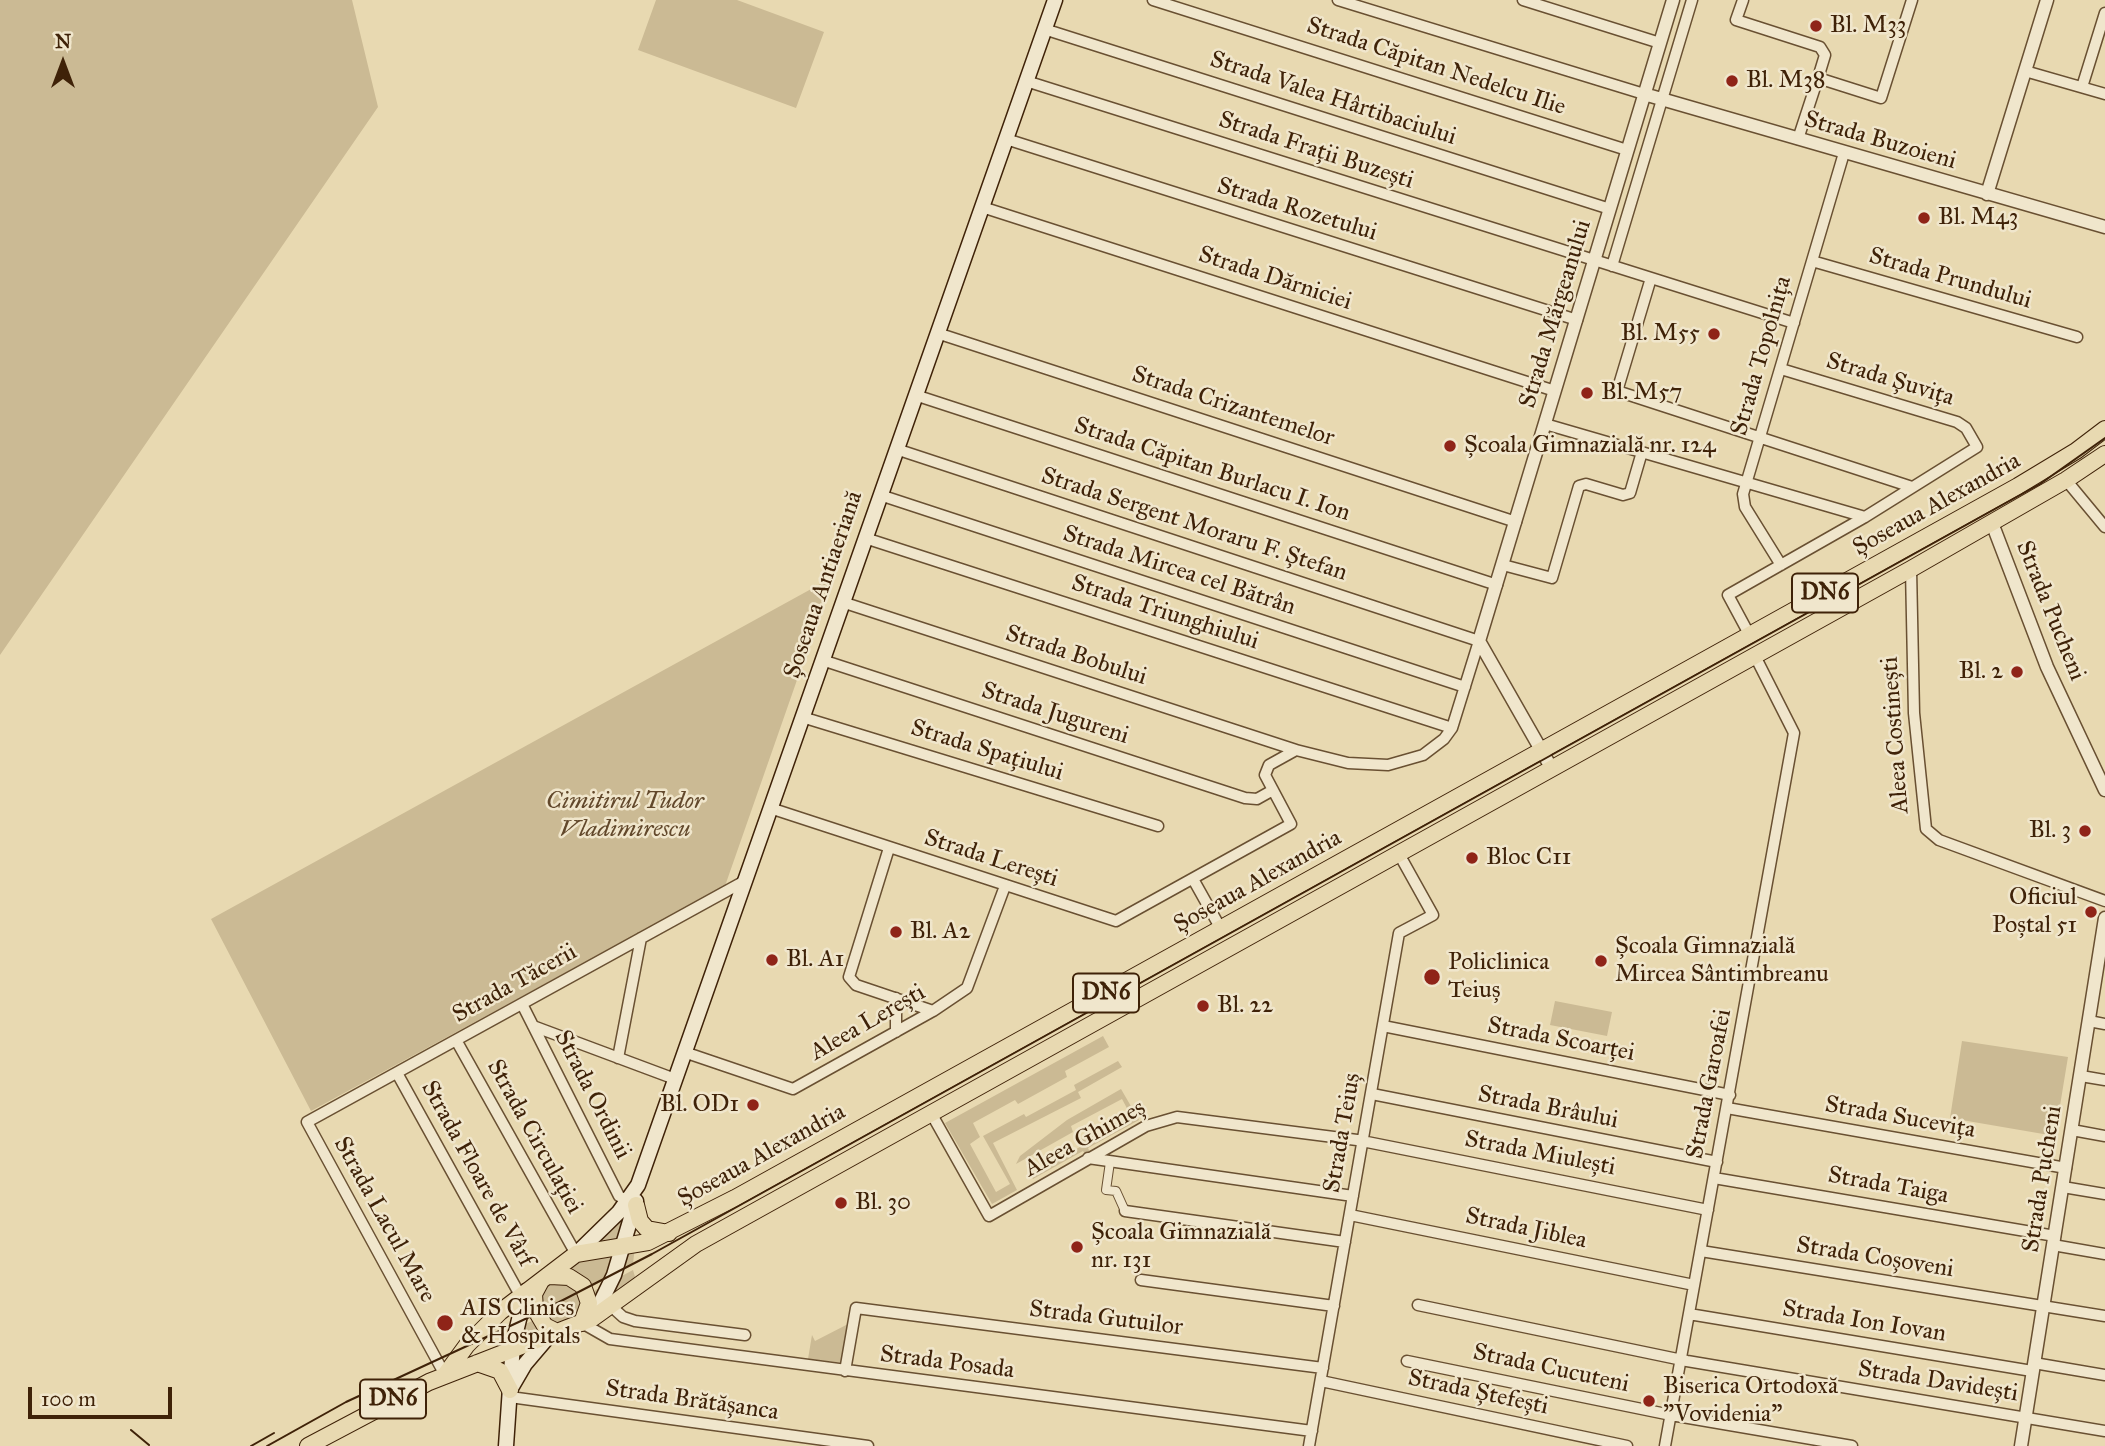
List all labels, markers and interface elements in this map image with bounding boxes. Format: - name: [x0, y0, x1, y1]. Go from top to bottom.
- street label: Strada Căpitan Nedelcu Ilie: [1303, 12, 1569, 122]
- place label: Bl. M33: [1830, 12, 1906, 40]
- marker: Bl. M33: [1808, 18, 1824, 34]
- north arrow: [28, 28, 98, 98]
- text: N: [55, 30, 71, 53]
- street label: Strada Valea Hârtibaciului: [1206, 46, 1460, 152]
- place label: Bl. M38: [1746, 67, 1826, 95]
- marker: Bl. M38: [1724, 73, 1740, 89]
- street label: Strada Frații Buzești: [1215, 106, 1417, 196]
- street label: Strada Buzoieni: [1801, 106, 1959, 176]
- street label: Strada Rozetului: [1213, 172, 1381, 248]
- place label: Bl. M43: [1938, 204, 2018, 232]
- marker: Bl. M43: [1916, 210, 1932, 226]
- street label: Strada Mărgeanului: [1514, 216, 1598, 412]
- street label: Strada Dărniciei: [1195, 241, 1355, 317]
- street label: Strada Prundului: [1865, 242, 2035, 316]
- street label: Strada Topolnița: [1726, 273, 1798, 439]
- place label: Bl. M55: [1620, 320, 1700, 348]
- marker: Bl. M55: [1706, 326, 1722, 342]
- street label: Strada Șuvița: [1823, 347, 1957, 413]
- street label: Strada Crizantemelor: [1128, 361, 1338, 453]
- place label: Bl. M57: [1601, 379, 1682, 407]
- marker: Bl. M57: [1579, 385, 1595, 401]
- street label: Strada Căpitan Burlacu I. Ion: [1070, 412, 1354, 528]
- place label: Școala Gimnazială nr. 124: [1464, 432, 1715, 460]
- marker: Școala Gimnazială nr. 124: [1442, 438, 1458, 454]
- street label: Șoseaua Alexandria: [1848, 447, 2026, 563]
- street label: Strada Sergent Moraru F. Ștefan: [1037, 462, 1351, 588]
- street label: Șoseaua Antiaeriană: [778, 488, 870, 682]
- street label: Strada Mircea cel Bătrân: [1059, 520, 1299, 622]
- street label: Strada Pucheni: [2009, 537, 2091, 685]
- street label: Strada Triunghiului: [1068, 569, 1262, 657]
- road number: DN6: [1792, 573, 1858, 612]
- street label: Strada Bobului: [1002, 620, 1150, 692]
- street label: Aleea Costinești: [1876, 656, 1916, 814]
- place label: Bl. 2: [1959, 658, 2003, 686]
- marker: Bl. 2: [2009, 664, 2025, 680]
- street label: Strada Jugureni: [978, 677, 1132, 751]
- street label: Strada Spațiului: [907, 714, 1067, 788]
- park label: Cimitirul Tudor Vladimirescu: [546, 788, 704, 844]
- place label: Bl. 3: [2029, 817, 2071, 845]
- marker: Bl. 3: [2077, 823, 2093, 839]
- street label: Strada Lerești: [920, 824, 1062, 894]
- street label: Șoseaua Alexandria: [1169, 824, 1347, 940]
- place label: Bloc C11: [1486, 844, 1571, 872]
- marker: Bloc C11: [1464, 850, 1480, 866]
- place label: Oficiul Poștal 51: [1992, 884, 2077, 940]
- marker: Oficiul Poștal 51: [2083, 904, 2099, 920]
- place label: Bl. A2: [910, 918, 971, 946]
- marker: Bl. A2: [888, 924, 904, 940]
- place label: Școala Gimnazială Mircea Sântimbreanu: [1615, 933, 1829, 989]
- street label: Strada Tăcerii: [448, 938, 582, 1030]
- place label: Bl. A1: [786, 946, 844, 974]
- place label: Policlinica Teiuș: [1448, 949, 1549, 1005]
- marker: Bl. A1: [764, 952, 780, 968]
- marker: Școala Gimnazială Mircea Sântimbreanu: [1593, 953, 1609, 969]
- marker: Policlinica Teiuș: [1422, 967, 1442, 987]
- road number: DN6: [1073, 974, 1139, 1012]
- street label: Aleea Lerești: [805, 978, 931, 1068]
- place label: Bl. 22: [1217, 992, 1273, 1020]
- marker: Bl. 22: [1195, 998, 1211, 1014]
- street label: Strada Garoafei: [1681, 1007, 1739, 1161]
- street label: Strada Scoarței: [1485, 1012, 1637, 1068]
- street label: Strada Ordinii: [547, 1026, 637, 1164]
- street label: Strada Circulației: [480, 1055, 588, 1219]
- street label: Strada Teiuș: [1318, 1071, 1368, 1195]
- street label: Strada Floare de Vârf: [414, 1076, 540, 1272]
- street label: Strada Brâului: [1475, 1080, 1621, 1136]
- place label: Bl. OD1: [660, 1091, 739, 1119]
- street label: Strada Sucevița: [1823, 1091, 1977, 1145]
- street label: Aleea Ghimeș: [1019, 1094, 1151, 1184]
- marker: Bl. OD1: [745, 1097, 761, 1113]
- street label: Șoseaua Alexandria: [673, 1098, 851, 1214]
- street label: Strada Pucheni: [2017, 1104, 2069, 1254]
- street label: Strada Miulești: [1462, 1125, 1618, 1183]
- street label: Strada Lacul Mare: [327, 1132, 441, 1308]
- street label: Strada Taiga: [1825, 1161, 1951, 1211]
- place label: Bl. 30: [855, 1189, 911, 1217]
- marker: Bl. 30: [833, 1195, 849, 1211]
- street label: Strada Jiblea: [1463, 1202, 1589, 1256]
- place label: Școala Gimnazială nr. 131: [1091, 1219, 1271, 1275]
- street label: Strada Coșoveni: [1794, 1231, 1956, 1285]
- marker: Școala Gimnazială nr. 131: [1069, 1239, 1085, 1255]
- place label: AIS Clinics & Hospitals: [461, 1295, 580, 1351]
- street label: Strada Gutuilor: [1028, 1295, 1184, 1343]
- street label: Strada Ion Iovan: [1780, 1295, 1948, 1349]
- marker: AIS Clinics & Hospitals: [435, 1313, 455, 1333]
- street label: Strada Cucuteni: [1470, 1338, 1632, 1400]
- street label: Strada Posada: [878, 1340, 1016, 1386]
- street label: Strada Davidești: [1856, 1355, 2020, 1409]
- street label: Strada Ștefești: [1405, 1364, 1551, 1422]
- scale bar: [32, 1372, 175, 1416]
- place label: Biserica Ortodoxă "Vovidenia": [1663, 1373, 1838, 1429]
- street label: Strada Brătășanca: [604, 1375, 780, 1427]
- road number: DN6: [360, 1380, 426, 1418]
- text: 100 m: [41, 1386, 96, 1412]
- marker: Biserica Ortodoxă "Vovidenia": [1641, 1393, 1657, 1409]

